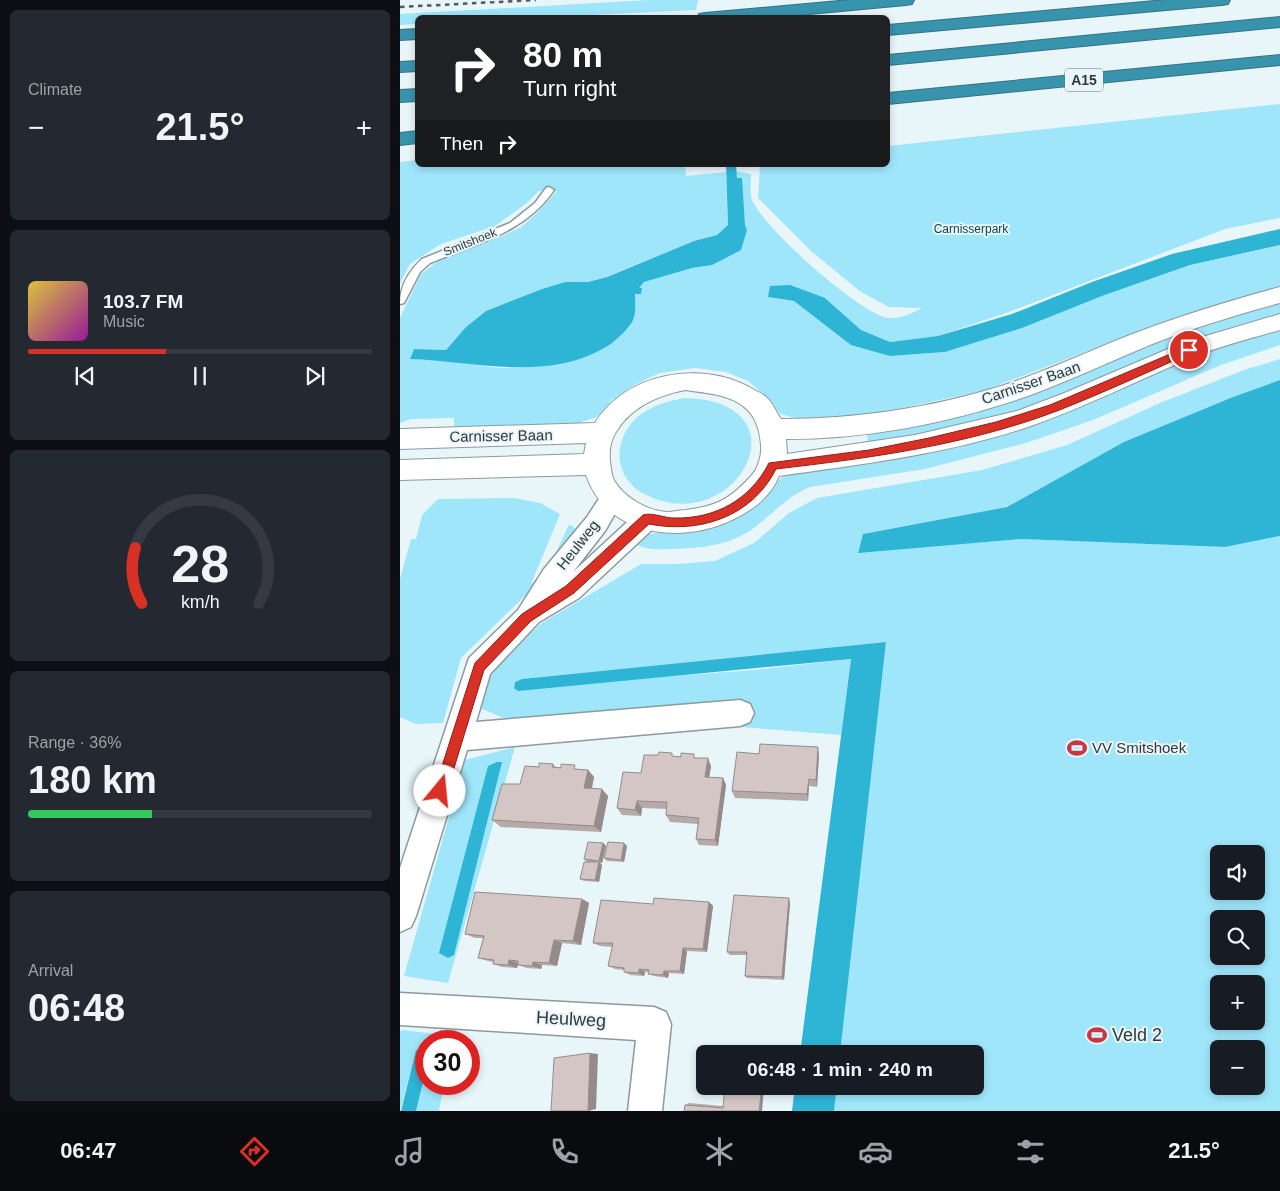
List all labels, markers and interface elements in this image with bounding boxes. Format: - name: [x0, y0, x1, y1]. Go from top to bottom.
- icon: right: [440, 35, 505, 100]
- text: 80 m: [523, 35, 603, 74]
- road number: A15: [1065, 68, 1103, 92]
- text: Turn right: [523, 76, 616, 101]
- text: Climate: [28, 81, 82, 98]
- text: 21.5°: [155, 106, 245, 148]
- text: −: [28, 112, 44, 143]
- text: +: [356, 112, 372, 143]
- icon: right: [493, 130, 521, 158]
- text: Then: [440, 133, 483, 154]
- park label: Carnisserpark: [934, 222, 1009, 236]
- street label: Smitshoek: [441, 225, 500, 259]
- text: 103.7 FM: [103, 291, 183, 312]
- text: Music: [103, 313, 145, 330]
- pin: [1168, 329, 1210, 371]
- icon: arrive: [1175, 336, 1203, 364]
- street label: Carnisser Baan: [979, 358, 1082, 407]
- icon: previous: [71, 362, 99, 390]
- icon: pause: [186, 362, 214, 390]
- icon: next: [301, 362, 329, 390]
- street label: Carnisser Baan: [449, 426, 553, 445]
- street label: Heulweg: [553, 516, 602, 573]
- text: 28: [171, 535, 229, 593]
- text: km/h: [181, 592, 219, 612]
- text: Range · 36%: [28, 734, 121, 751]
- sports icon: VV Smitshoek: [1066, 737, 1088, 759]
- place label: VV Smitshoek: [1092, 739, 1187, 756]
- text: 180 km: [28, 759, 157, 801]
- position arrow: [413, 764, 465, 816]
- map controls: [1210, 845, 1265, 1095]
- button: sound: [1210, 845, 1265, 900]
- button: search: [1210, 910, 1265, 965]
- text: Arrival: [28, 962, 73, 979]
- button: +: [1210, 975, 1265, 1030]
- text: 06:48: [28, 987, 125, 1029]
- street label: Heulweg: [536, 1007, 606, 1031]
- sports icon: Veld 2: [1086, 1024, 1108, 1046]
- place label: Veld 2: [1112, 1025, 1162, 1045]
- speed limit sign: 30: [415, 1030, 480, 1095]
- button: −: [1210, 1040, 1265, 1095]
- text: 06:48 · 1 min · 240 m: [747, 1059, 933, 1080]
- icon: directions: [237, 1134, 272, 1169]
- icon: music: [392, 1134, 427, 1169]
- icon: phone: [547, 1134, 582, 1169]
- icon: climate: [702, 1134, 737, 1169]
- icon: car: [858, 1134, 893, 1169]
- icon: filters: [1013, 1134, 1048, 1169]
- text: 06:47: [60, 1138, 116, 1163]
- text: 21.5°: [1168, 1138, 1220, 1163]

